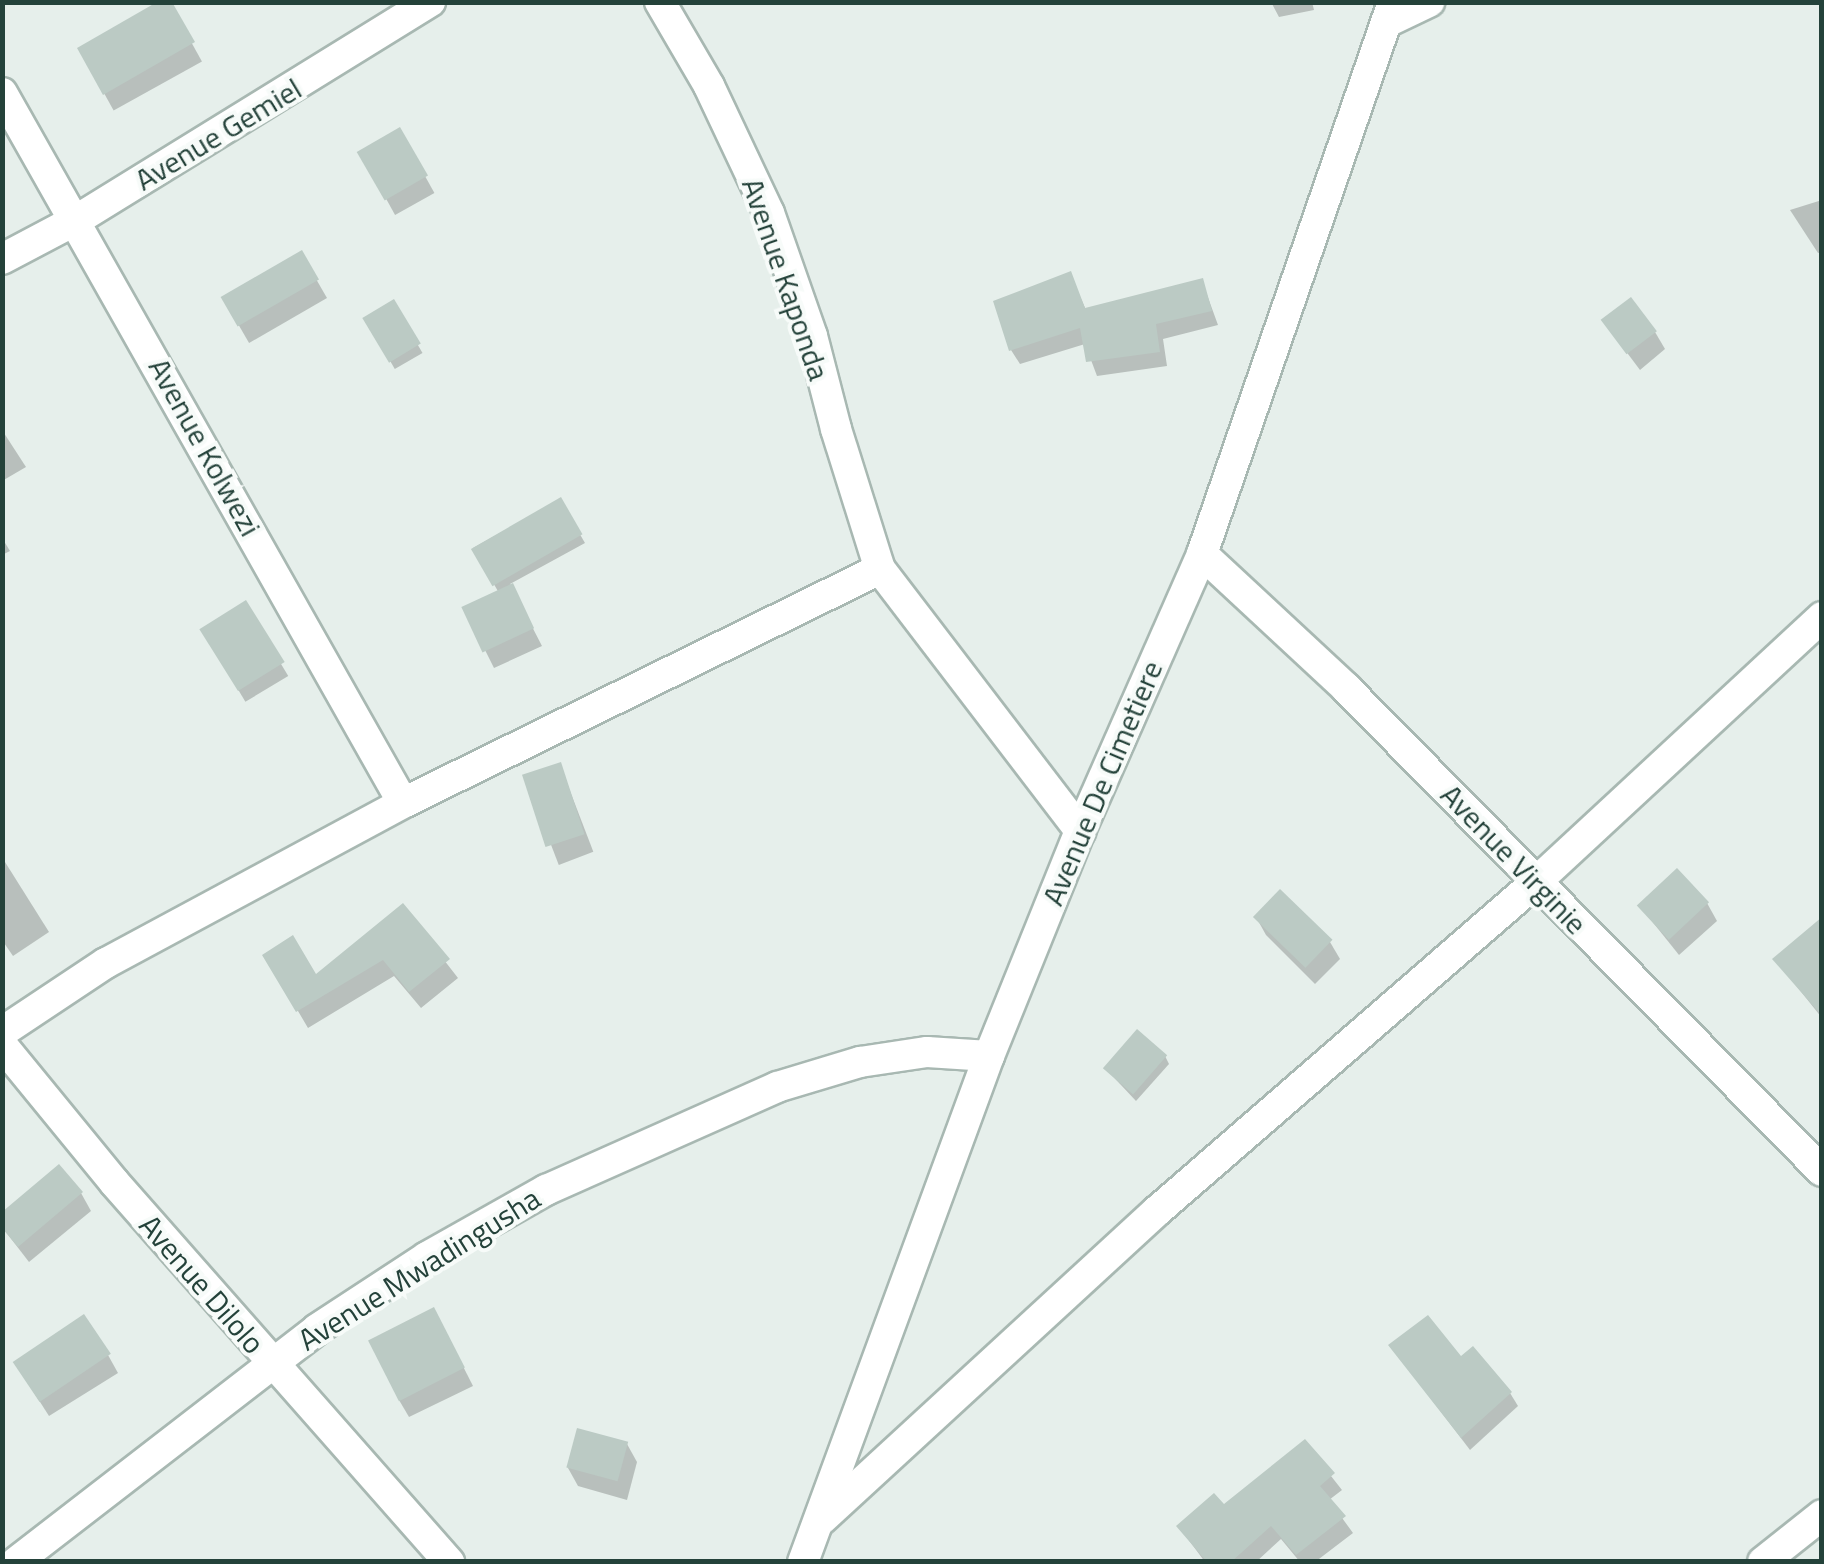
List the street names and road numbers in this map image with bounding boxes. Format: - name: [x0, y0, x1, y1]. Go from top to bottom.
- street label: Avenue Gemiel: [128, 70, 308, 198]
- street label: Avenue Kaponda: [735, 173, 837, 385]
- street label: Avenue Kolwezi: [141, 352, 269, 542]
- street label: Avenue De Cimetiere: [1034, 655, 1170, 911]
- street label: Avenue Virginie: [1434, 777, 1594, 941]
- street label: Avenue Mwadingusha: [291, 1180, 547, 1358]
- street label: Avenue Dilolo: [132, 1207, 272, 1361]

